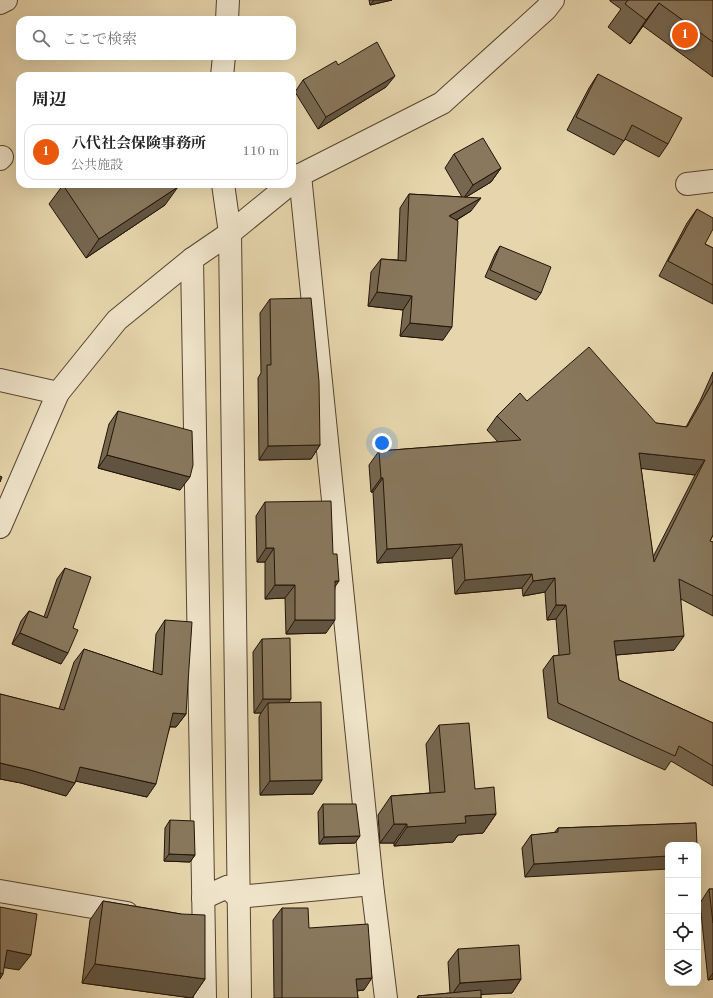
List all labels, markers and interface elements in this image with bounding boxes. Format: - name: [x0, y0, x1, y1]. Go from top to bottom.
- search box: [16, 16, 296, 60]
- pin: 1: [672, 20, 698, 50]
- icon: search: [30, 27, 52, 49]
- text: ここで検索: [62, 33, 137, 48]
- text: 周辺: [32, 92, 66, 109]
- text: 八代社会保険事務所: [71, 137, 206, 152]
- text: 1: [42, 145, 50, 158]
- text: 110 m: [242, 145, 279, 158]
- text: 公共施設: [71, 159, 123, 172]
- your location: [372, 433, 392, 453]
- map controls: [665, 842, 701, 986]
- button: +: [665, 842, 701, 878]
- button: −: [665, 878, 701, 914]
- button: locate: [665, 914, 701, 950]
- button: layers: [665, 950, 701, 986]

